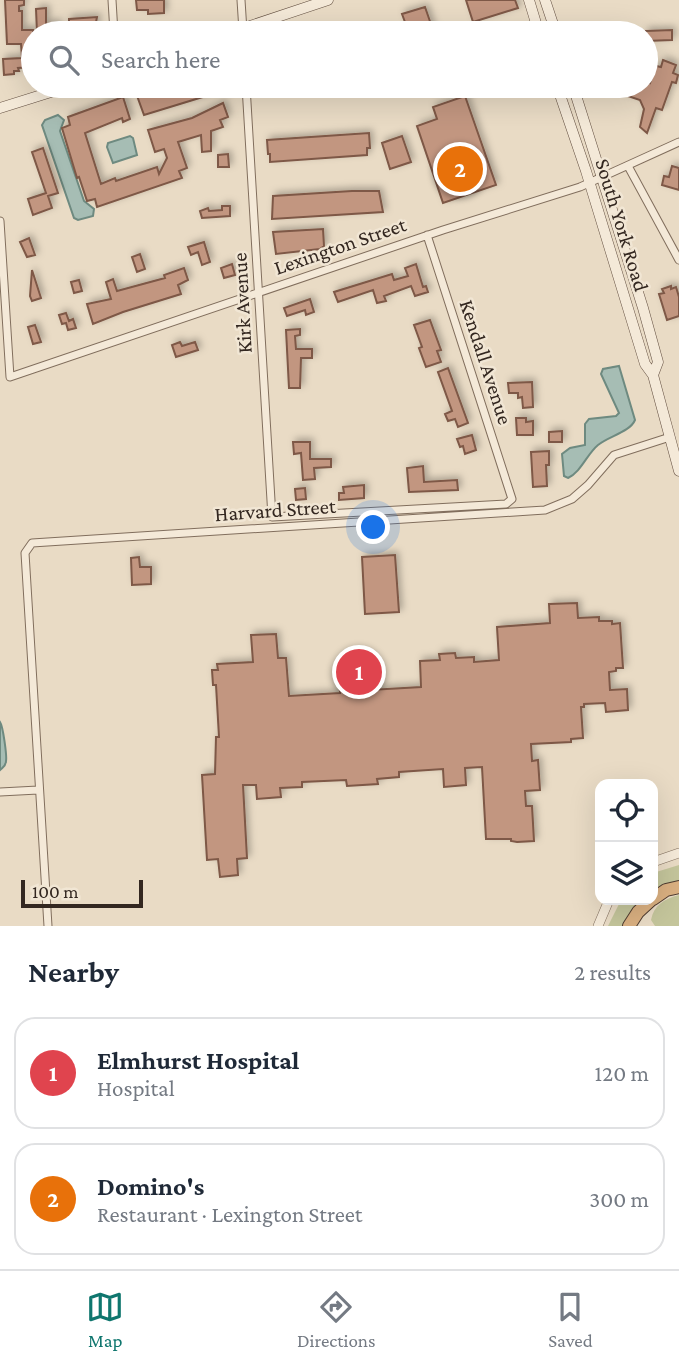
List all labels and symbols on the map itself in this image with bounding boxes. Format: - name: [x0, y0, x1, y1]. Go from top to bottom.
- pin: 2: [437, 143, 483, 195]
- street label: South York Road: [590, 156, 654, 294]
- street label: Lexington Street: [271, 212, 410, 280]
- street label: Kirk Avenue: [227, 252, 257, 354]
- street label: Kendall Avenue: [455, 297, 517, 427]
- street label: Harvard Street: [214, 494, 337, 526]
- your location: [356, 510, 390, 544]
- pin: 1: [336, 646, 382, 698]
- scale bar: [21, 877, 144, 909]

